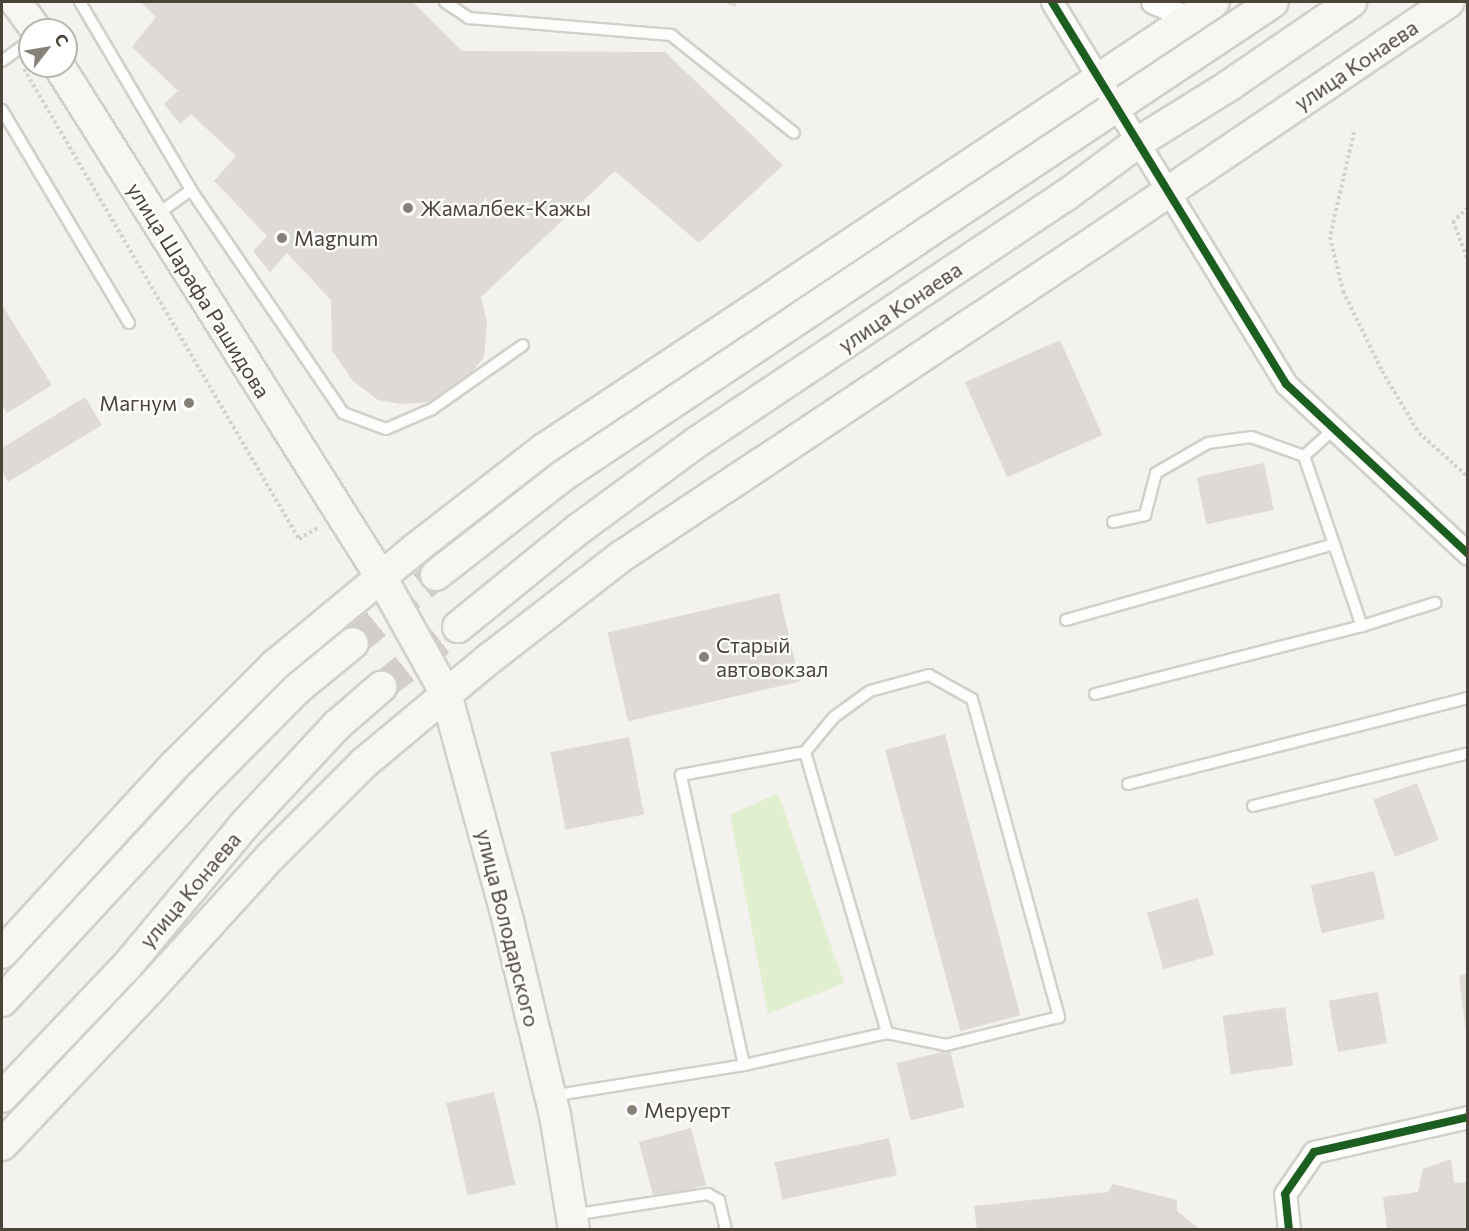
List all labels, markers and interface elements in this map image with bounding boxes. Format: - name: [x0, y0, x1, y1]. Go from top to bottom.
- street label: улица Конаева: [1290, 14, 1422, 116]
- north arrow: [18, 18, 78, 78]
- text: С: [51, 30, 73, 49]
- street label: улица Шарафа Рашидова: [122, 178, 276, 402]
- place label: Жамалбек-Кажы: [420, 195, 591, 221]
- marker: Жамалбек-Кажы: [401, 201, 415, 215]
- place label: Magnum: [294, 225, 378, 251]
- marker: Magnum: [275, 231, 289, 245]
- street label: улица Конаева: [834, 256, 966, 358]
- place label: Магнум: [99, 390, 177, 416]
- marker: Магнум: [182, 396, 196, 410]
- place label: Старый автовокзал: [716, 632, 828, 682]
- marker: Старый автовокзал: [697, 650, 711, 664]
- street label: улица Конаева: [134, 827, 246, 953]
- street label: улица Володарского: [471, 827, 545, 1029]
- place label: Меруерт: [644, 1097, 731, 1123]
- marker: Меруерт: [625, 1103, 639, 1117]

